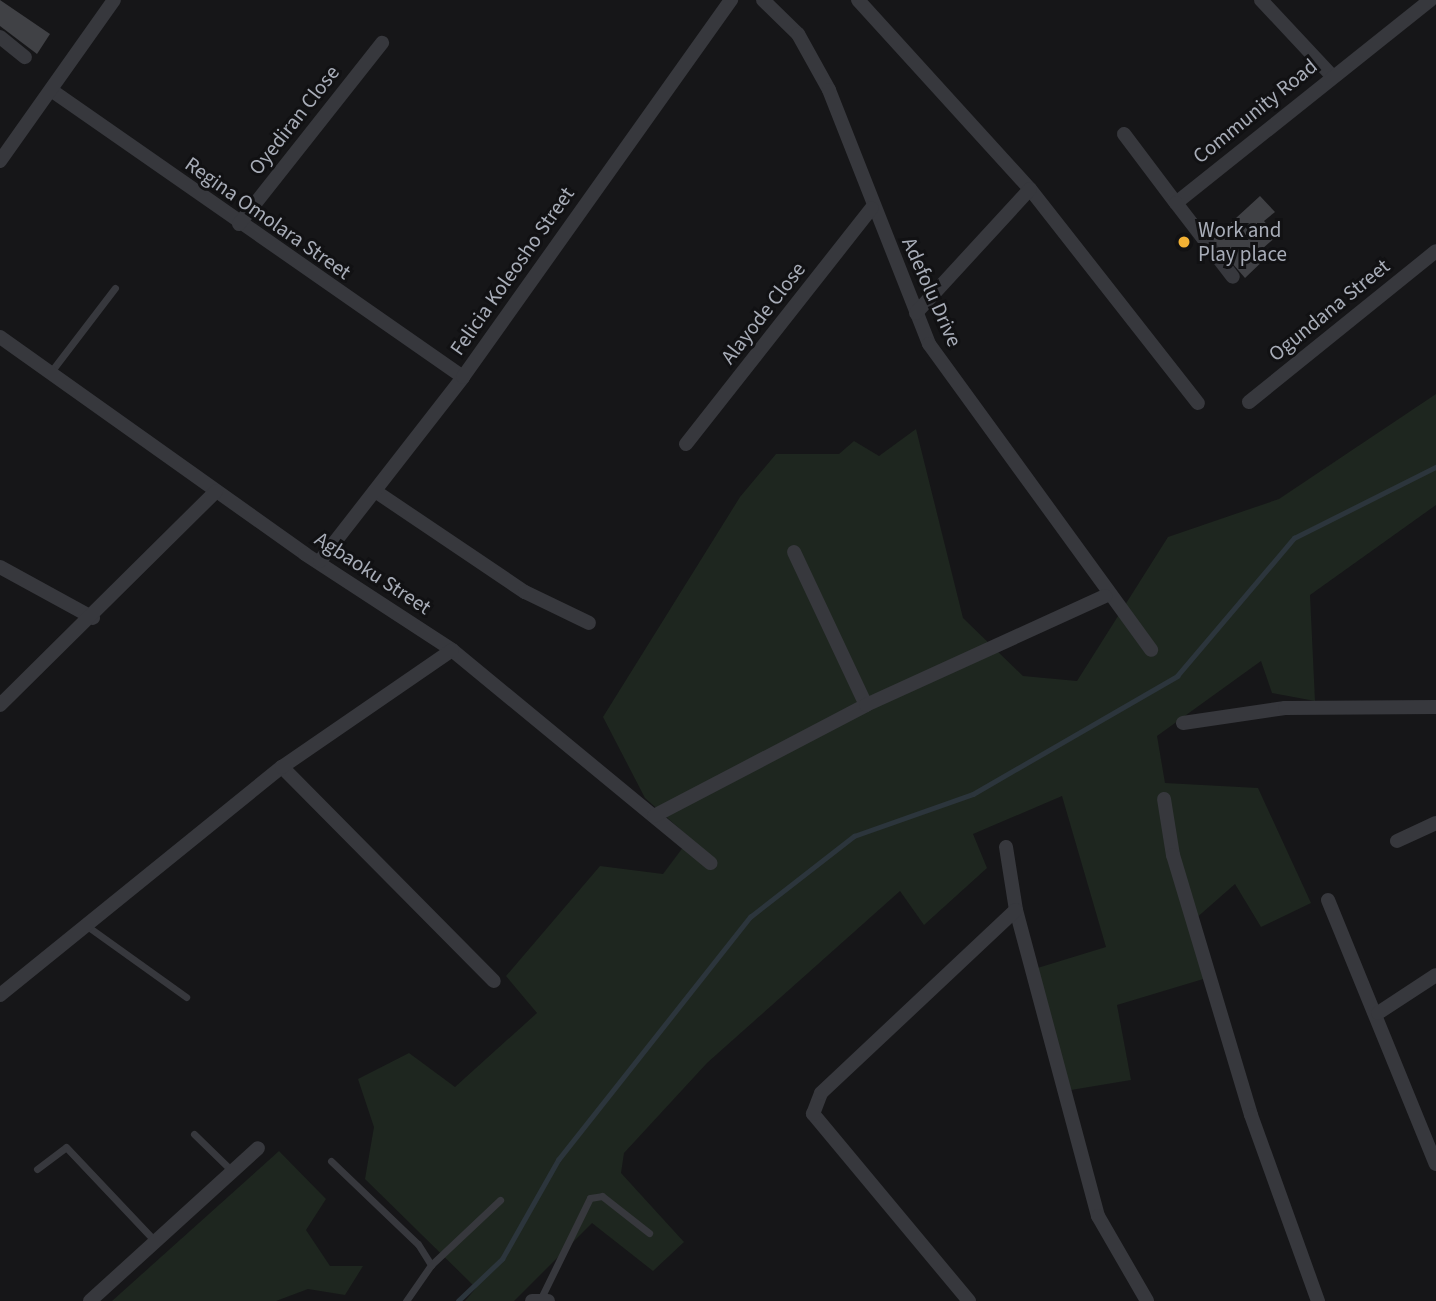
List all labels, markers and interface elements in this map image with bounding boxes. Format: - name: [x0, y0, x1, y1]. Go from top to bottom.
- street label: Community Road: [1188, 53, 1322, 169]
- street label: Oyediran Close: [243, 60, 345, 180]
- street label: Regina Omolara Street: [180, 151, 356, 285]
- street label: Felicia Koleosho Street: [444, 182, 580, 360]
- place label: Work and Play place: [1198, 217, 1287, 267]
- street label: Adefolu Drive: [897, 233, 967, 351]
- marker: Work and Play place: [1176, 234, 1192, 250]
- street label: Ogundana Street: [1263, 253, 1395, 367]
- street label: Alayode Close: [715, 257, 811, 369]
- street label: Agbaoku Street: [310, 526, 436, 620]

